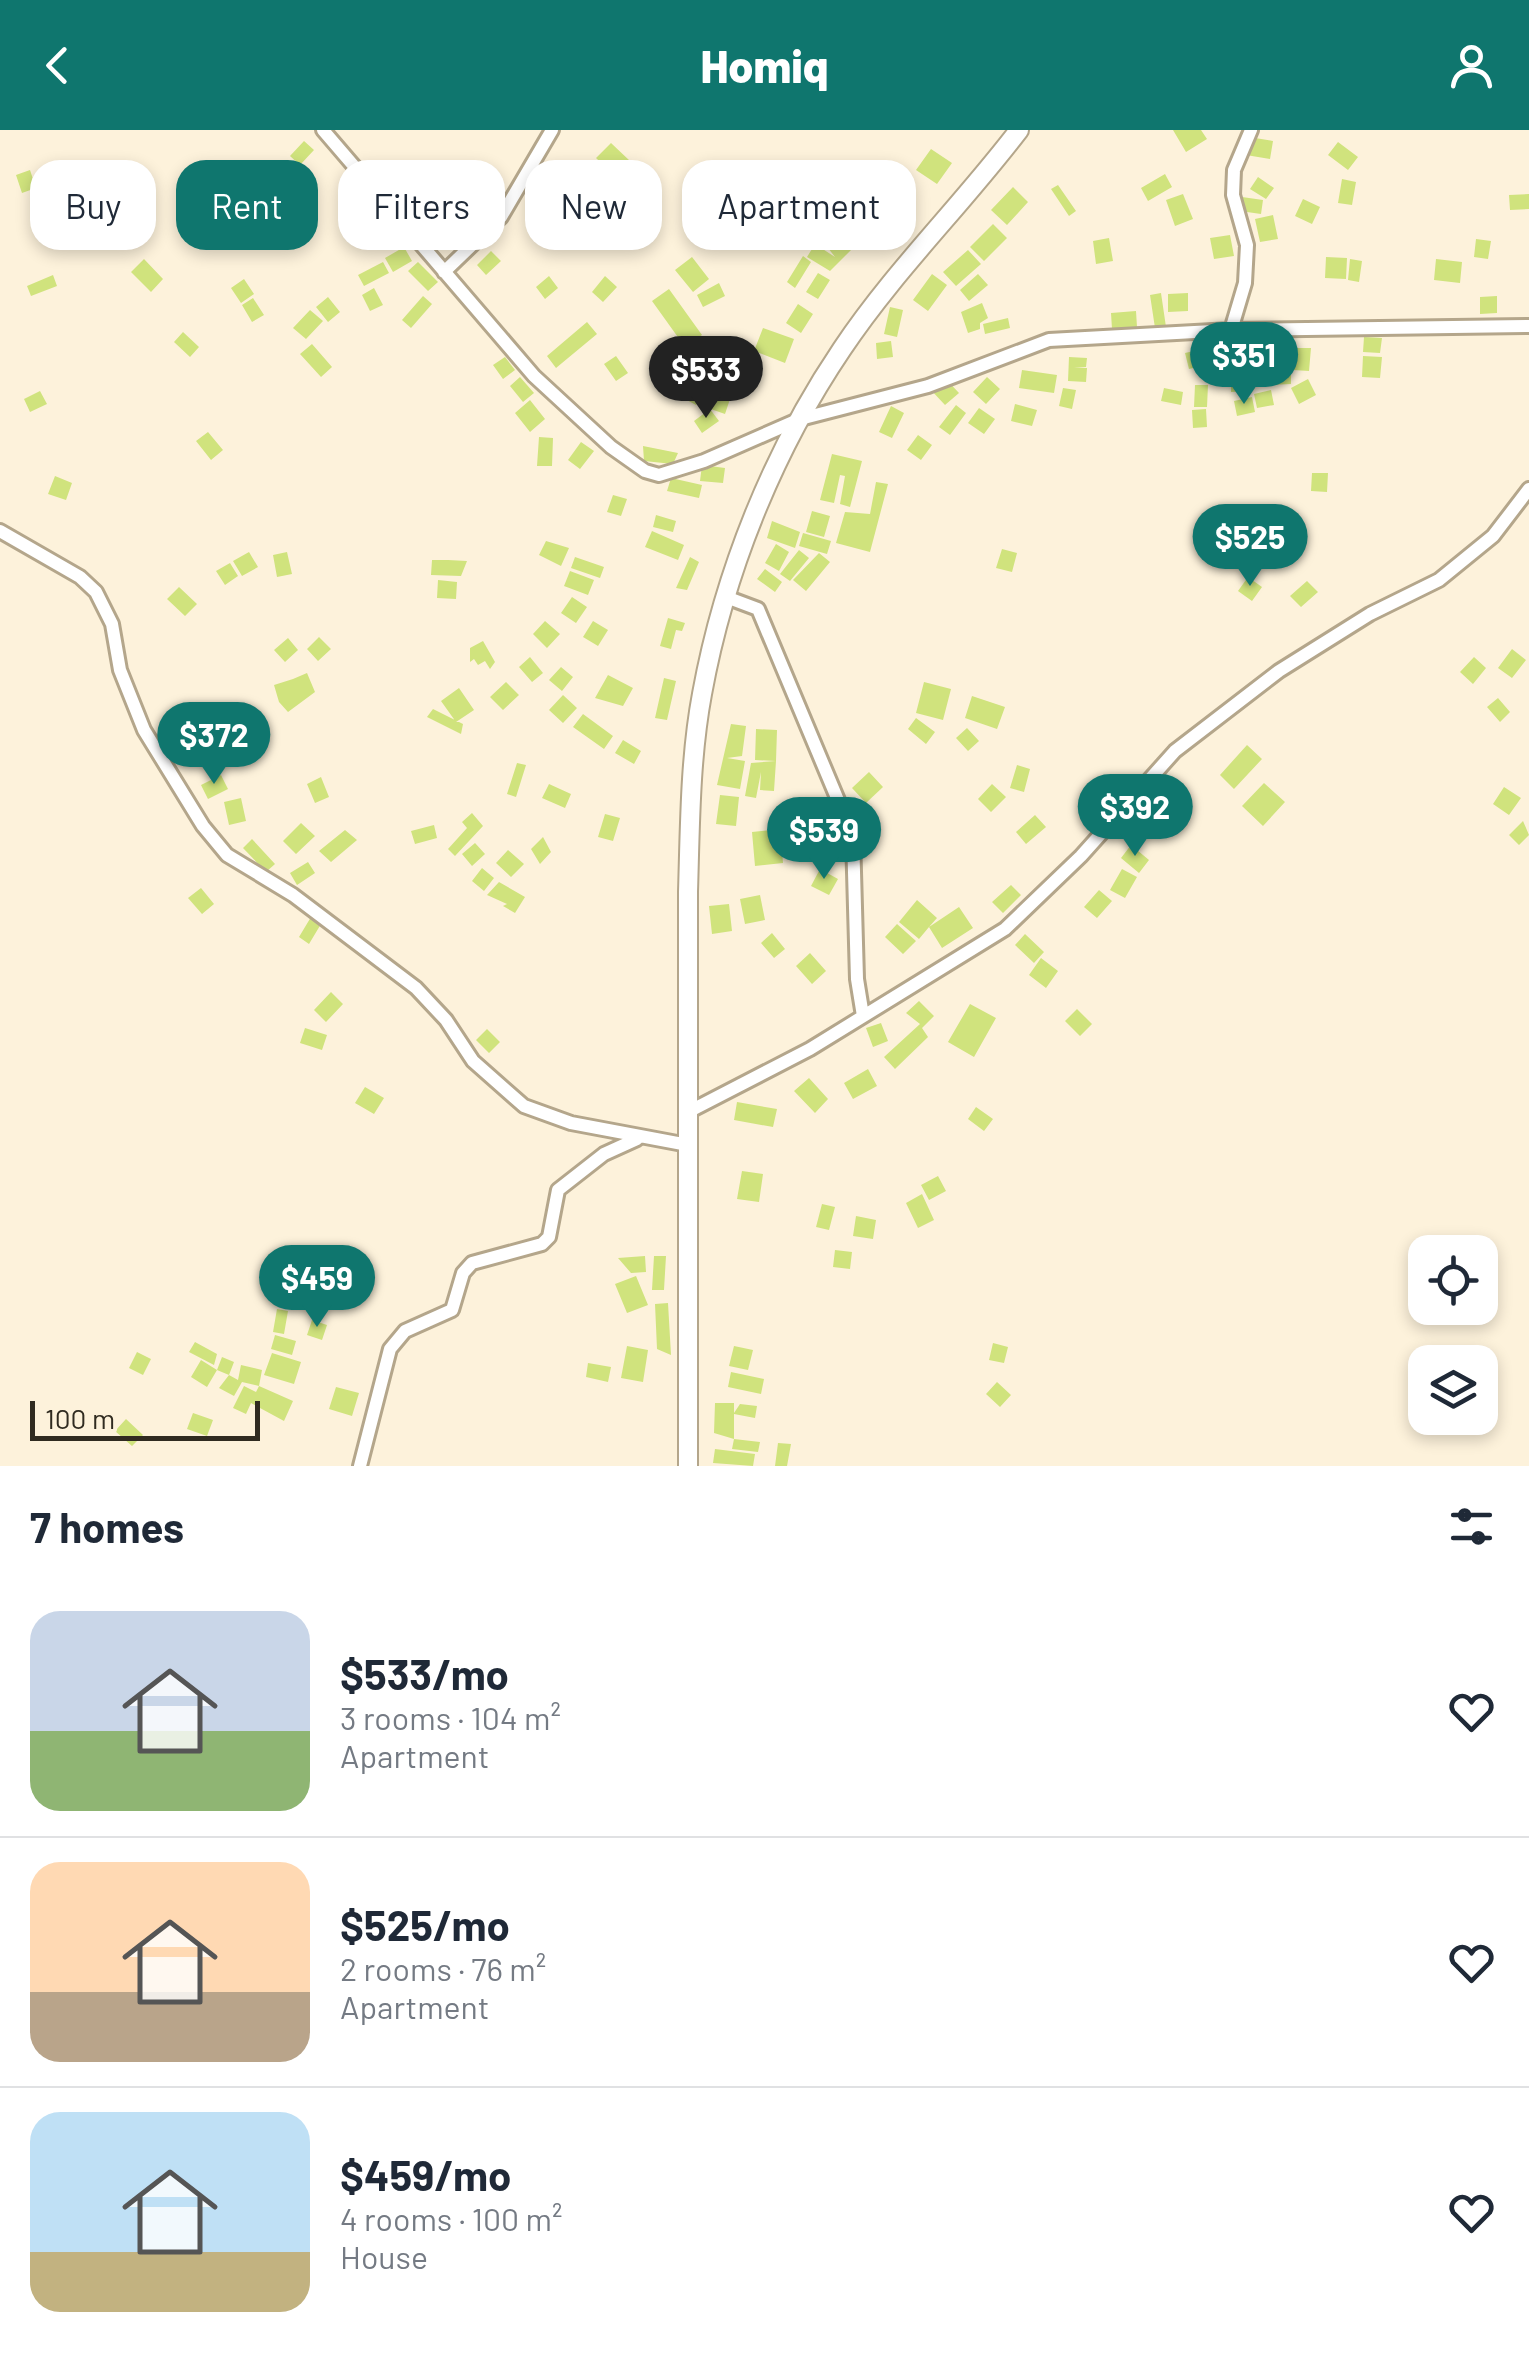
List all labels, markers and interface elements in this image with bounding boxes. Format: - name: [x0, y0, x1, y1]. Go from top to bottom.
- icon: back: [30, 38, 85, 93]
- text: Homiq: [700, 38, 829, 92]
- icon: person: [1444, 38, 1499, 93]
- chip: Buy: [30, 160, 156, 250]
- chip: Rent: [176, 160, 318, 250]
- chip: Filters: [338, 160, 505, 250]
- chip: New: [525, 160, 662, 250]
- chip: Apartment: [682, 160, 916, 250]
- pin: $351: [1185, 322, 1303, 407]
- text: $351: [1212, 335, 1276, 373]
- pin: $533: [647, 336, 765, 421]
- text: $533: [671, 349, 741, 387]
- pin: $525: [1191, 504, 1309, 589]
- text: $525: [1215, 517, 1285, 555]
- pin: $372: [155, 702, 273, 787]
- text: $372: [179, 715, 249, 753]
- pin: $392: [1076, 774, 1194, 859]
- text: $392: [1100, 787, 1170, 825]
- pin: $539: [765, 797, 883, 882]
- text: $539: [789, 810, 859, 848]
- map controls: [1408, 1235, 1498, 1435]
- button: locate: [1408, 1235, 1498, 1325]
- pin: $459: [258, 1245, 376, 1330]
- text: $459: [281, 1258, 353, 1296]
- button: layers: [1408, 1345, 1498, 1435]
- scale bar: [30, 1396, 260, 1440]
- text: 100 m: [45, 1401, 115, 1435]
- icon: filters: [1444, 1499, 1499, 1554]
- text: 7 homes: [30, 1501, 184, 1551]
- text: $533/mo: [340, 1648, 509, 1698]
- icon: home: [110, 1651, 230, 1771]
- icon: heart: [1444, 1684, 1499, 1739]
- text: 3 rooms · 104 m²: [340, 1698, 561, 1736]
- text: Apartment: [340, 1736, 489, 1774]
- text: $525/mo: [340, 1899, 510, 1949]
- icon: home: [110, 1902, 230, 2022]
- icon: heart: [1444, 1935, 1499, 1990]
- text: 2 rooms · 76 m²: [340, 1949, 546, 1987]
- text: Apartment: [340, 1987, 489, 2025]
- text: $459/mo: [340, 2149, 511, 2199]
- icon: home: [110, 2152, 230, 2272]
- icon: heart: [1444, 2185, 1499, 2240]
- text: 4 rooms · 100 m²: [340, 2199, 562, 2237]
- text: House: [340, 2237, 428, 2275]

